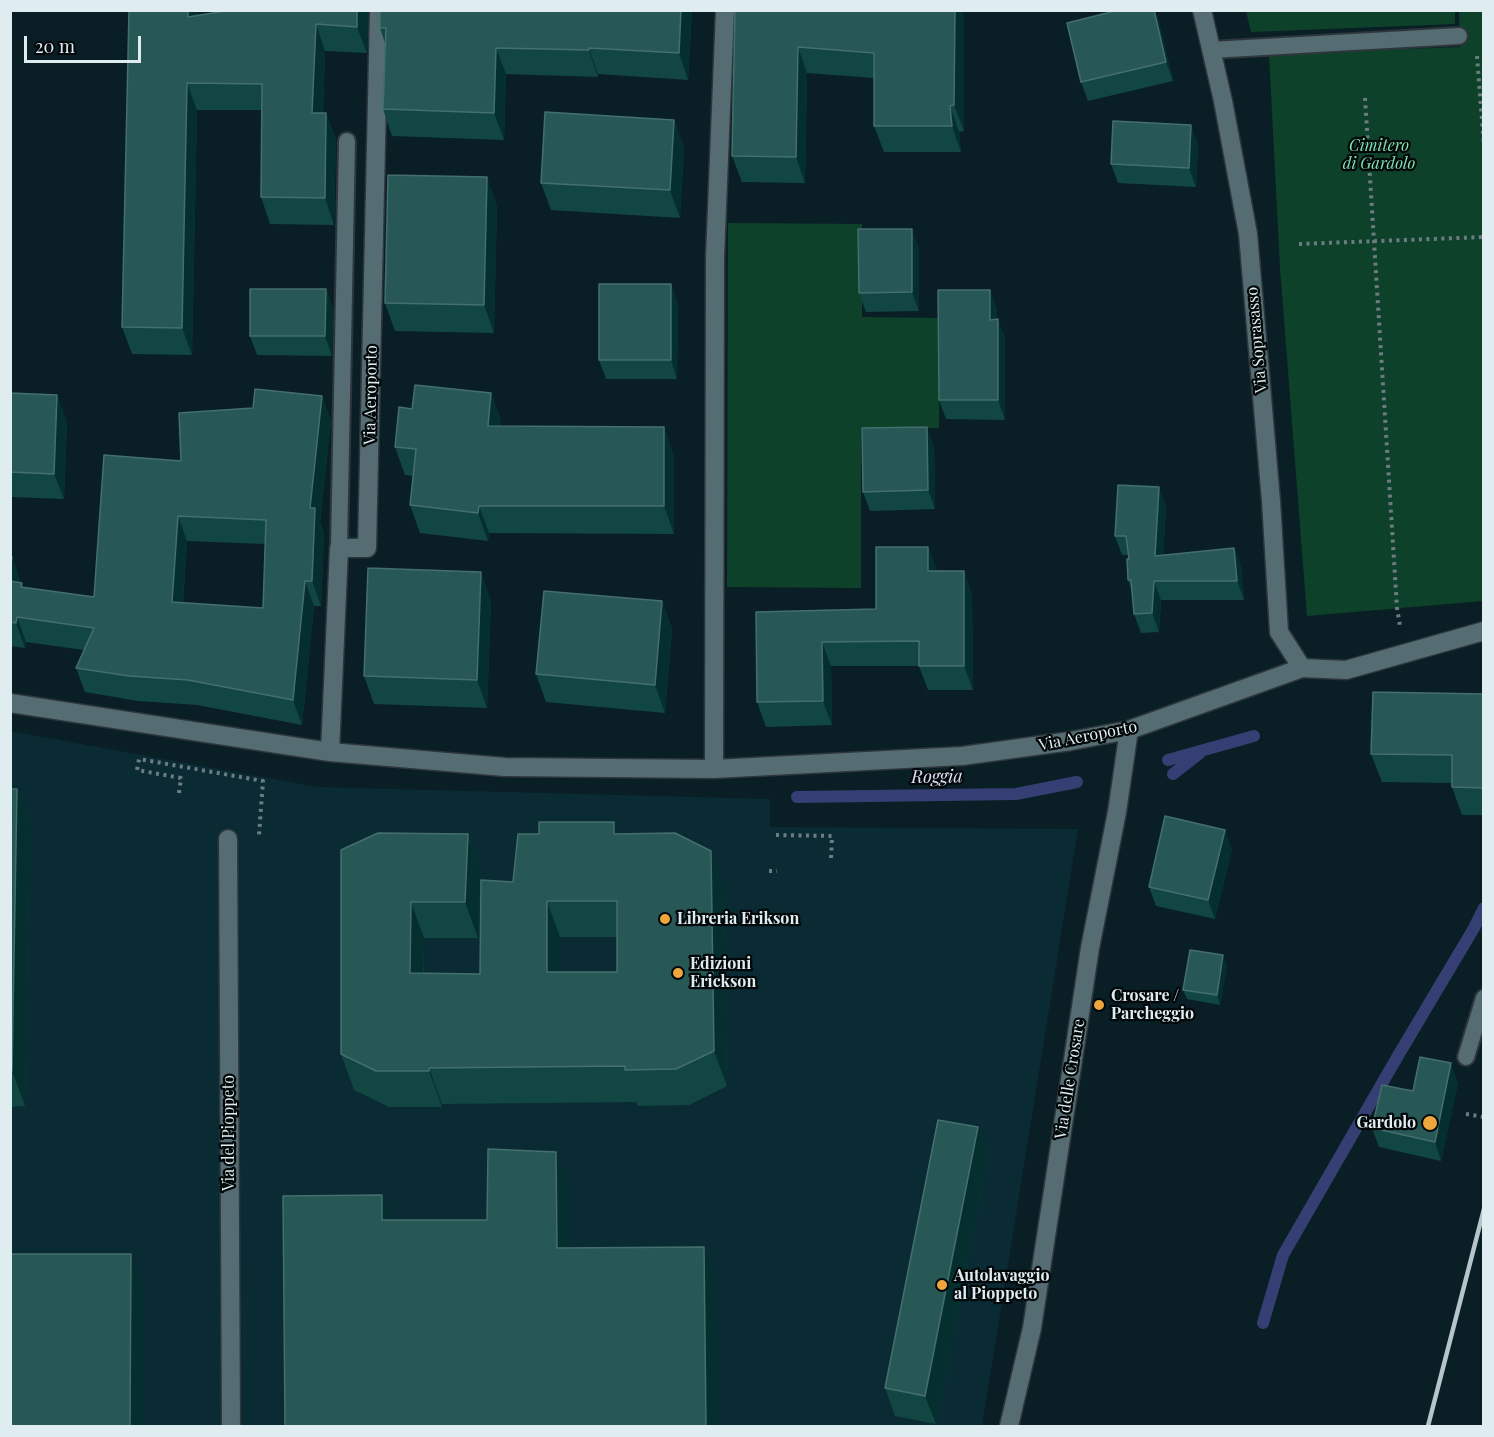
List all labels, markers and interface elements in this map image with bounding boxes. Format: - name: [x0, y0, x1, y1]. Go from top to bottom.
- scale bar: [27, 24, 144, 62]
- text: 20 m: [35, 34, 75, 58]
- park label: Cimitero di Gardolo: [1343, 136, 1415, 174]
- street label: Via Soprasasso: [1243, 286, 1271, 394]
- street label: Via Aeroporto: [361, 345, 381, 445]
- street label: Via Aeroporto: [1037, 717, 1139, 755]
- water label: Roggia: [911, 766, 963, 788]
- place label: Libreria Erikson: [677, 909, 799, 929]
- marker: Libreria Erikson: [658, 912, 672, 926]
- place label: Edizioni Erickson: [690, 954, 756, 992]
- marker: Edizioni Erickson: [671, 966, 685, 980]
- place label: Crosare / Parcheggio: [1111, 986, 1194, 1024]
- marker: Crosare / Parcheggio: [1092, 998, 1106, 1012]
- street label: Via delle Crosare: [1051, 1018, 1089, 1140]
- street label: Via del Pioppeto: [219, 1075, 239, 1191]
- place label: Gardolo: [1356, 1113, 1416, 1133]
- marker: Gardolo: [1421, 1114, 1439, 1132]
- place label: Autolavaggio al Pioppeto: [954, 1266, 1049, 1304]
- marker: Autolavaggio al Pioppeto: [935, 1278, 949, 1292]

